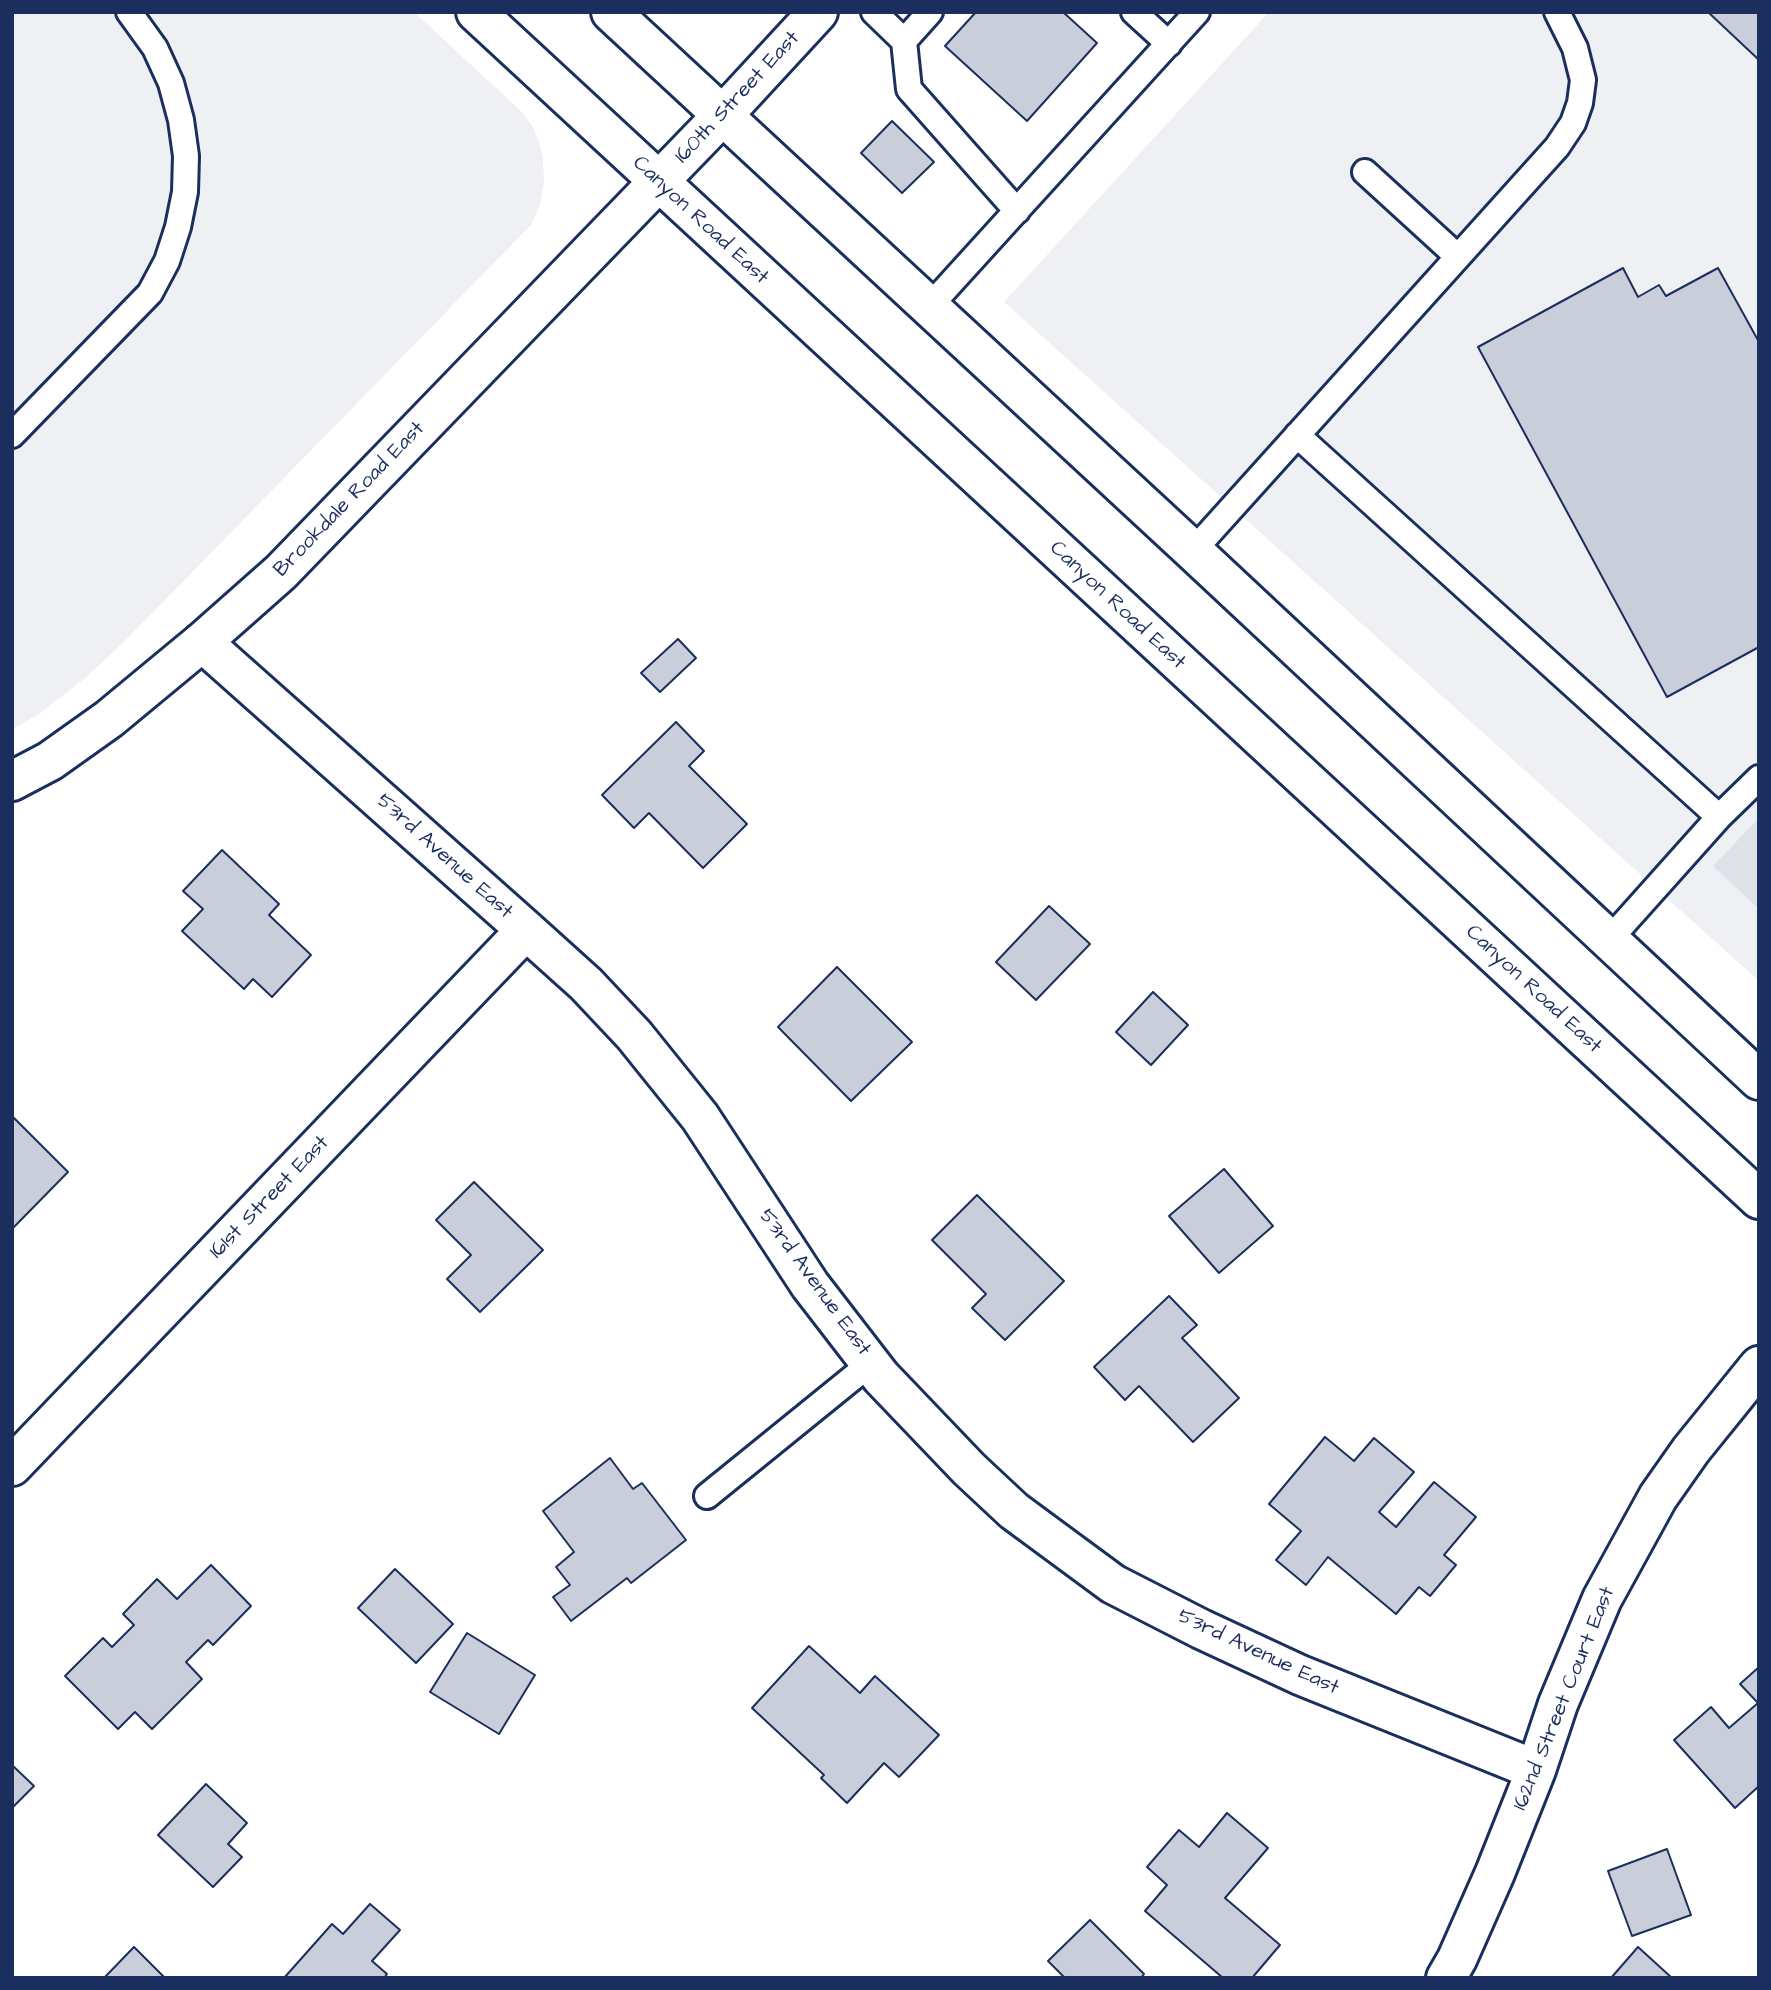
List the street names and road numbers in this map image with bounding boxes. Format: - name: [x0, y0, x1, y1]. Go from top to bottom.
- street label: 160th Street East: [670, 27, 806, 169]
- street label: Canyon Road East: [627, 151, 773, 291]
- street label: Brookdale Road East: [269, 417, 431, 583]
- street label: Canyon Road East: [1044, 536, 1190, 676]
- street label: 53rd Avenue East: [371, 789, 517, 925]
- street label: Canyon Road East: [1460, 920, 1606, 1060]
- street label: 161st Street East: [205, 1131, 335, 1265]
- street label: 53rd Avenue East: [752, 1205, 876, 1361]
- street label: 162nd Street Court East: [1509, 1584, 1621, 1814]
- street label: 53rd Avenue East: [1173, 1605, 1343, 1701]

